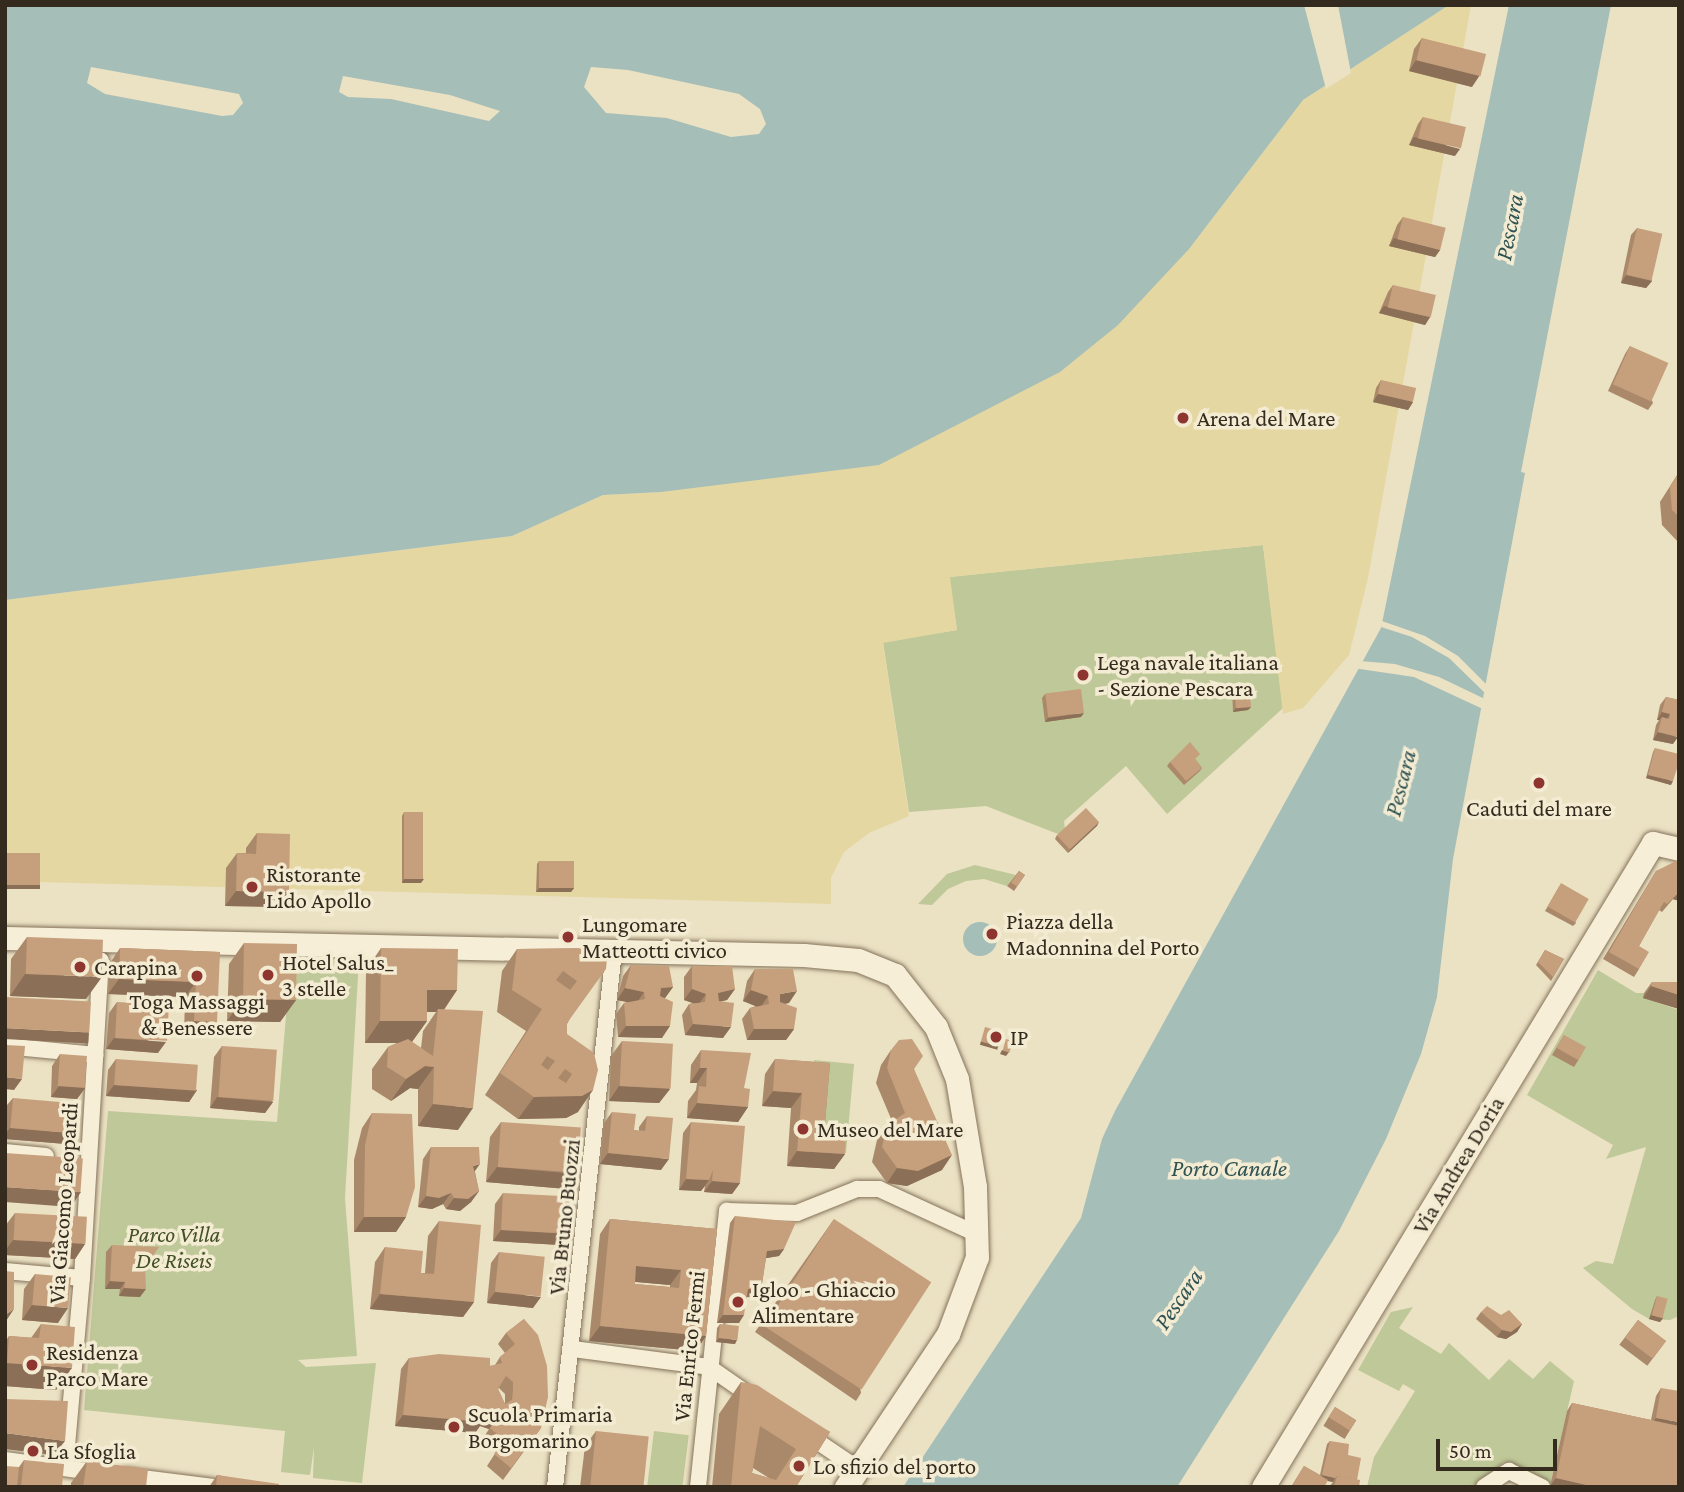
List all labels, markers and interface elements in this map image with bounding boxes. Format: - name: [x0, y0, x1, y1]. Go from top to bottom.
- water label: Pescara: [1488, 191, 1530, 263]
- place label: Arena del Mare: [1197, 404, 1335, 432]
- marker: Arena del Mare: [1175, 410, 1191, 426]
- place label: Lega navale italiana - Sezione Pescara: [1097, 648, 1279, 702]
- marker: Lega navale italiana - Sezione Pescara: [1075, 667, 1091, 683]
- water label: Pescara: [1378, 747, 1422, 819]
- marker: Caduti del mare: [1531, 775, 1547, 791]
- place label: Caduti del mare: [1466, 794, 1612, 822]
- place label: Ristorante Lido Apollo: [266, 860, 371, 914]
- marker: Ristorante Lido Apollo: [244, 879, 260, 895]
- place label: Piazza della Madonnina del Porto: [1006, 907, 1199, 961]
- place label: Lungomare Matteotti civico: [582, 910, 727, 964]
- marker: Piazza della Madonnina del Porto: [984, 926, 1000, 942]
- marker: Lungomare Matteotti civico: [560, 929, 576, 945]
- place label: Hotel Salus_ 3 stelle: [282, 948, 394, 1002]
- place label: Carapina: [94, 953, 178, 981]
- marker: Carapina: [72, 959, 88, 975]
- marker: Hotel Salus_ 3 stelle: [260, 967, 276, 983]
- marker: Toga Massaggi & Benessere: [189, 968, 205, 984]
- place label: Toga Massaggi & Benessere: [129, 987, 265, 1041]
- place label: IP: [1010, 1023, 1029, 1051]
- marker: IP: [988, 1029, 1004, 1045]
- street label: Via Andrea Doria: [1406, 1091, 1510, 1239]
- street label: Via Giacomo Leopardi: [42, 1102, 84, 1304]
- place label: Museo del Mare: [817, 1115, 963, 1143]
- marker: Museo del Mare: [795, 1121, 811, 1137]
- street label: Via Bruno Buozzi: [542, 1138, 586, 1296]
- water label: Porto Canale: [1171, 1154, 1287, 1182]
- park label: Parco Villa De Riseis: [128, 1220, 220, 1274]
- water label: Pescara: [1147, 1263, 1209, 1335]
- street label: Via Enrico Fermi: [667, 1269, 711, 1423]
- place label: Igloo - Ghiaccio Alimentare: [752, 1275, 896, 1329]
- marker: Igloo - Ghiaccio Alimentare: [730, 1294, 746, 1310]
- place label: Residenza Parco Mare: [46, 1338, 148, 1392]
- marker: Residenza Parco Mare: [24, 1357, 40, 1373]
- place label: Scuola Primaria Borgomarino: [468, 1400, 613, 1454]
- marker: Scuola Primaria Borgomarino: [446, 1419, 462, 1435]
- scale bar: [1439, 1426, 1560, 1470]
- place label: La Sfoglia: [47, 1437, 136, 1465]
- text: 50 m: [1449, 1439, 1492, 1463]
- marker: La Sfoglia: [25, 1443, 41, 1459]
- place label: Lo sfizio del porto: [813, 1452, 976, 1480]
- marker: Lo sfizio del porto: [791, 1458, 807, 1474]

